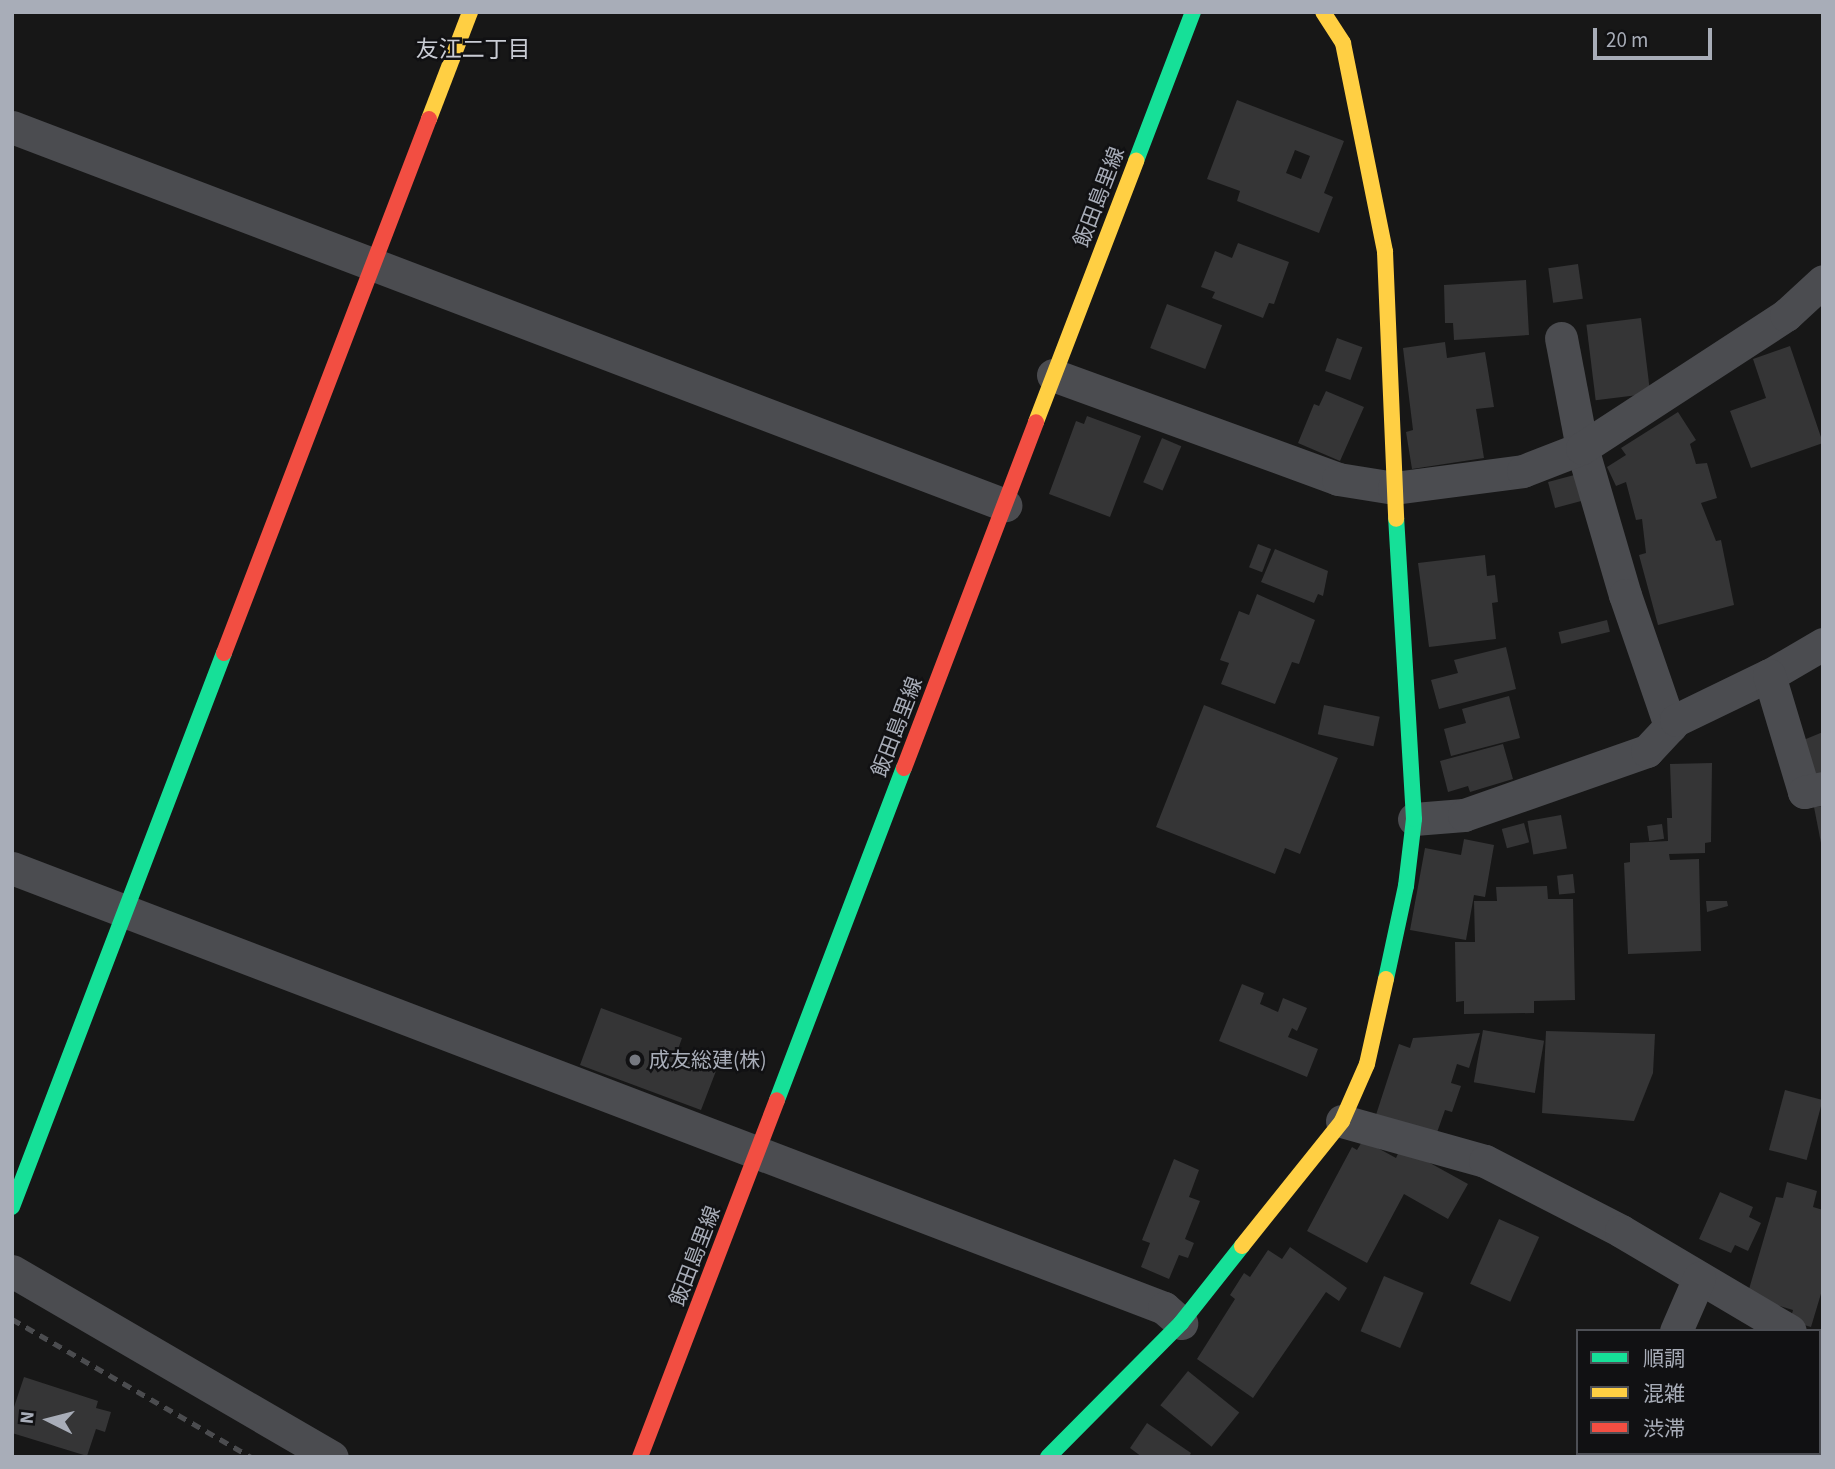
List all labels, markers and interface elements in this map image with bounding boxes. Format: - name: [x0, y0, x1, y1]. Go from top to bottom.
- scale bar: [1597, 14, 1716, 58]
- text: 20 m: [1606, 25, 1648, 55]
- district label: 友江二丁目: [416, 36, 530, 64]
- street label: 飯田島里線: [1068, 143, 1130, 251]
- street label: 飯田島里線: [866, 673, 928, 781]
- place label: 成友総建(株): [649, 1047, 767, 1073]
- marker: 成友総建(株): [627, 1052, 643, 1068]
- street label: 飯田島里線: [664, 1202, 726, 1310]
- legend: [1576, 1329, 1821, 1455]
- text: 順調: [1643, 1344, 1685, 1374]
- text: 混雑: [1643, 1379, 1685, 1409]
- north arrow: [14, 1385, 84, 1455]
- text: N: [14, 1410, 42, 1425]
- text: 渋滞: [1643, 1414, 1685, 1444]

